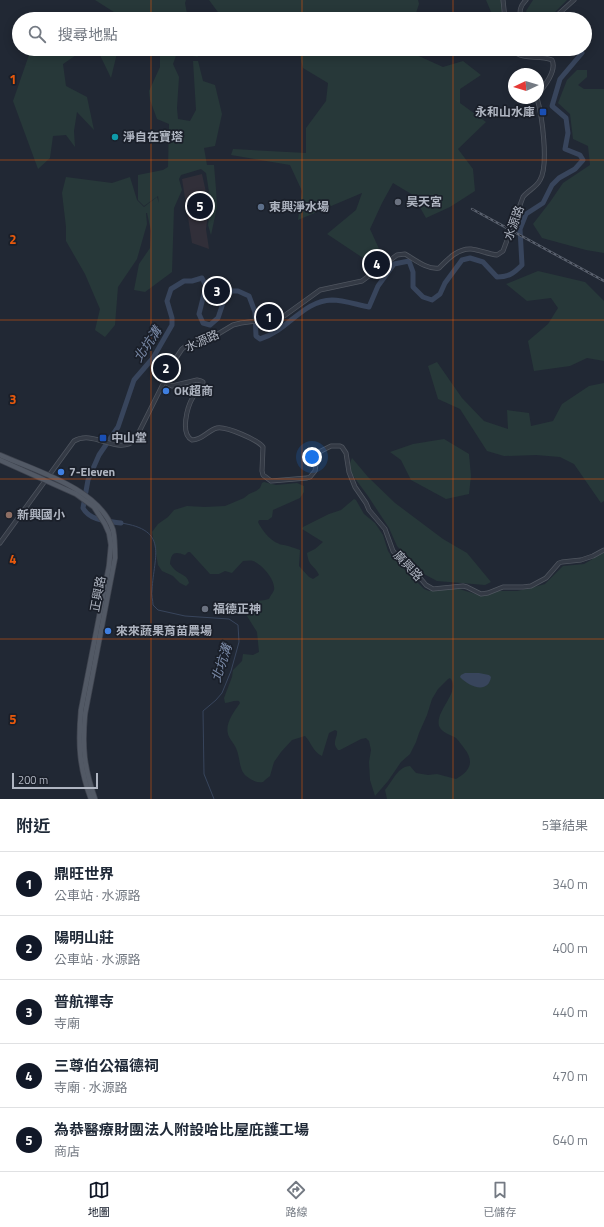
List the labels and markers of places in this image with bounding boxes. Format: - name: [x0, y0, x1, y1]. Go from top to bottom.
- place label: 永和山水庫: [475, 102, 535, 121]
- marker: 永和山水庫: [538, 107, 548, 117]
- place label: 淨自在寶塔: [123, 127, 183, 146]
- marker: 淨自在寶塔: [110, 132, 120, 142]
- pin: 5: [187, 191, 213, 221]
- place label: 昊天宮: [406, 192, 442, 211]
- place label: 東興淨水場: [269, 197, 329, 216]
- marker: 昊天宮: [393, 197, 403, 207]
- marker: 東興淨水場: [256, 202, 266, 212]
- pin: 4: [364, 249, 390, 279]
- pin: 3: [204, 276, 230, 306]
- pin: 1: [256, 302, 282, 332]
- pin: 2: [153, 353, 179, 383]
- place label: OK超商: [174, 381, 213, 400]
- marker: OK超商: [161, 386, 171, 396]
- place label: 中山堂: [111, 428, 147, 447]
- marker: 中山堂: [98, 433, 108, 443]
- place label: 7-Eleven: [69, 462, 115, 481]
- marker: 7-Eleven: [56, 467, 66, 477]
- place label: 新興國小: [17, 505, 65, 524]
- marker: 新興國小: [4, 510, 14, 520]
- place label: 福德正神: [213, 599, 261, 618]
- marker: 福德正神: [200, 604, 210, 614]
- place label: 來來蔬果育苗農場: [116, 621, 212, 640]
- marker: 來來蔬果育苗農場: [103, 626, 113, 636]

